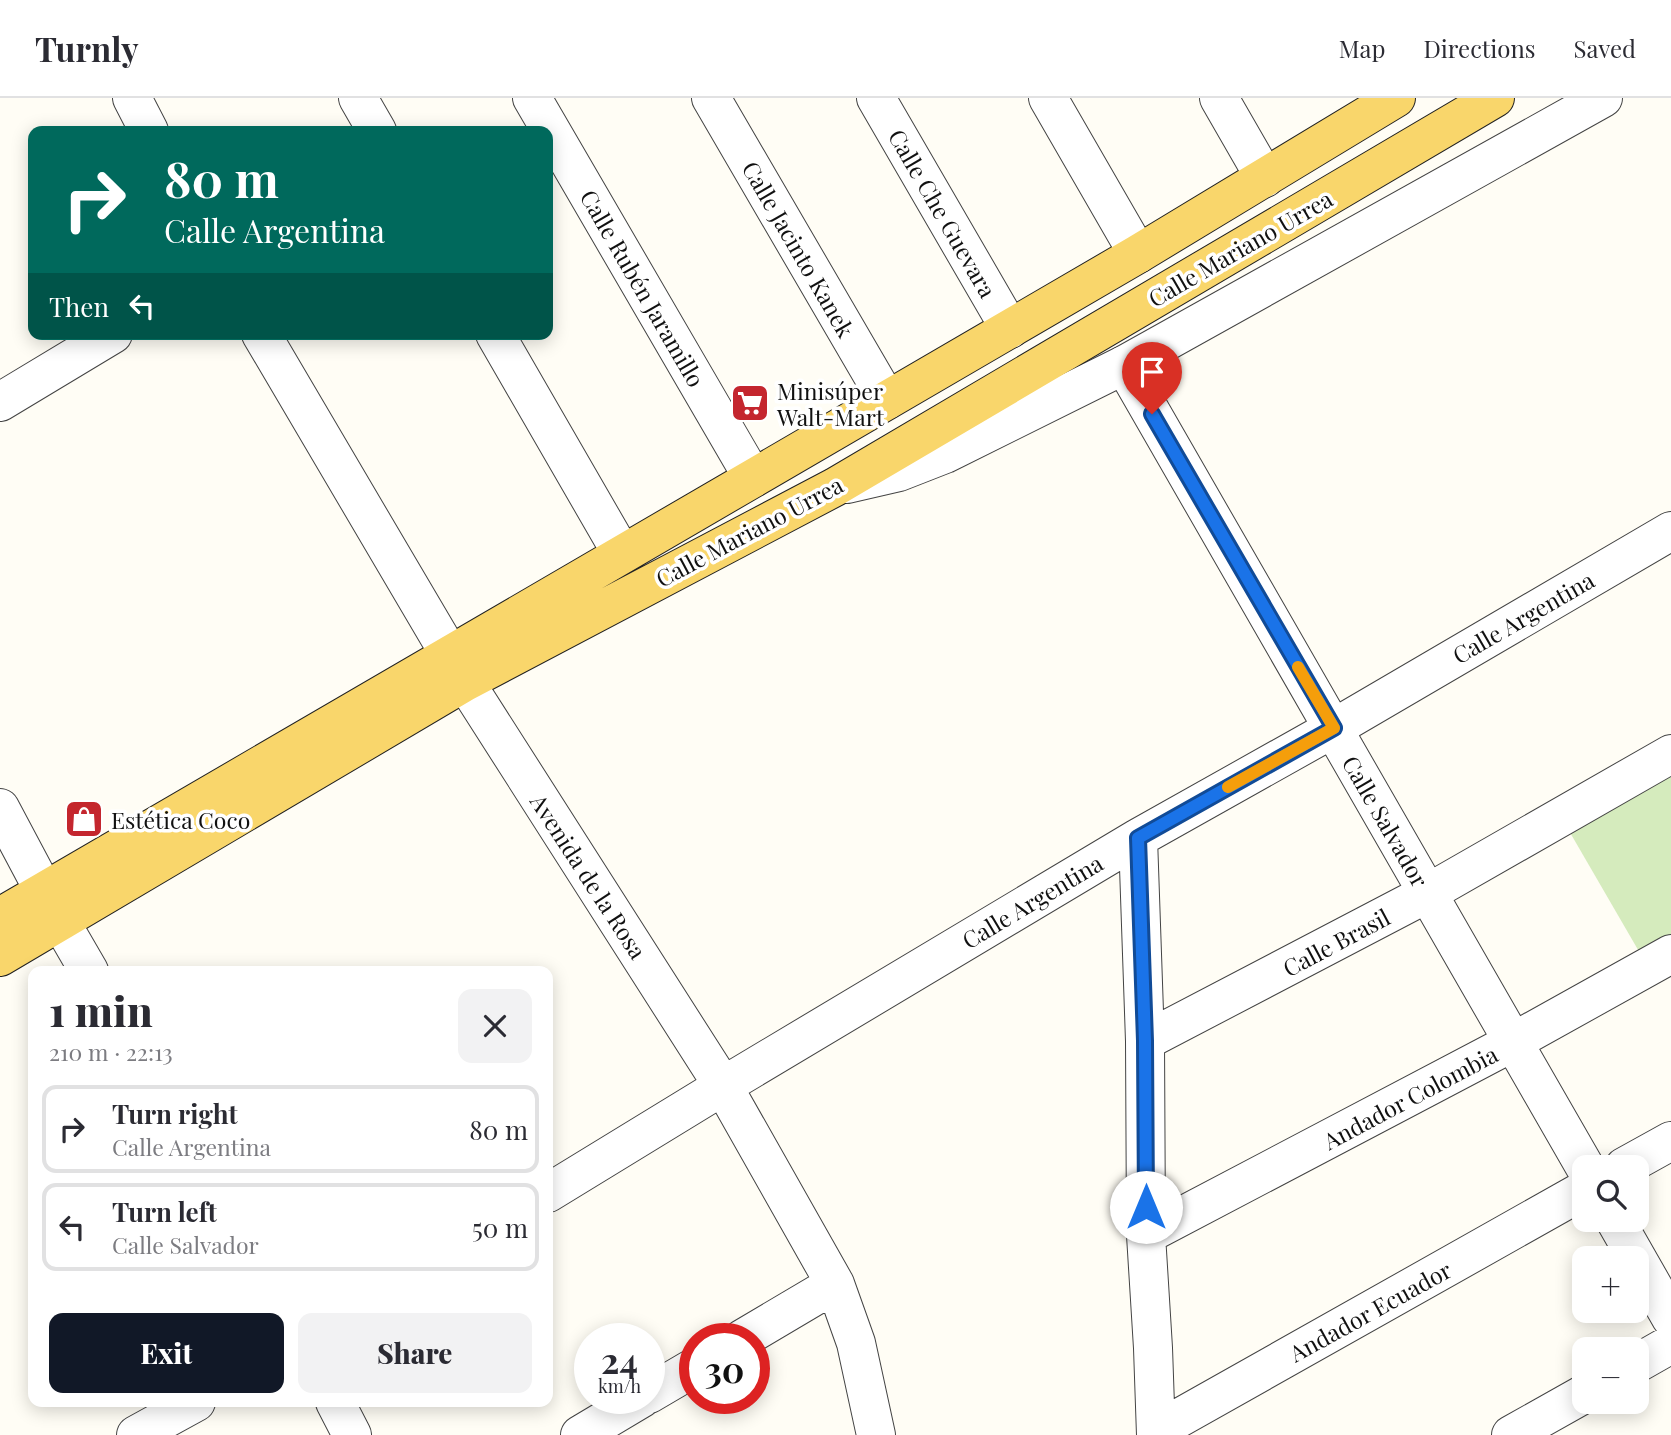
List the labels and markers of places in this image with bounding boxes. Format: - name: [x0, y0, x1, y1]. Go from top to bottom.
- pin: [1122, 342, 1182, 414]
- place label: Minisúper Walt-Mart: [776, 375, 885, 432]
- supermarket icon: Minisúper Walt-Mart: [729, 382, 771, 424]
- shop icon: Estética Coco: [63, 798, 105, 840]
- place label: Estética Coco: [111, 804, 250, 835]

